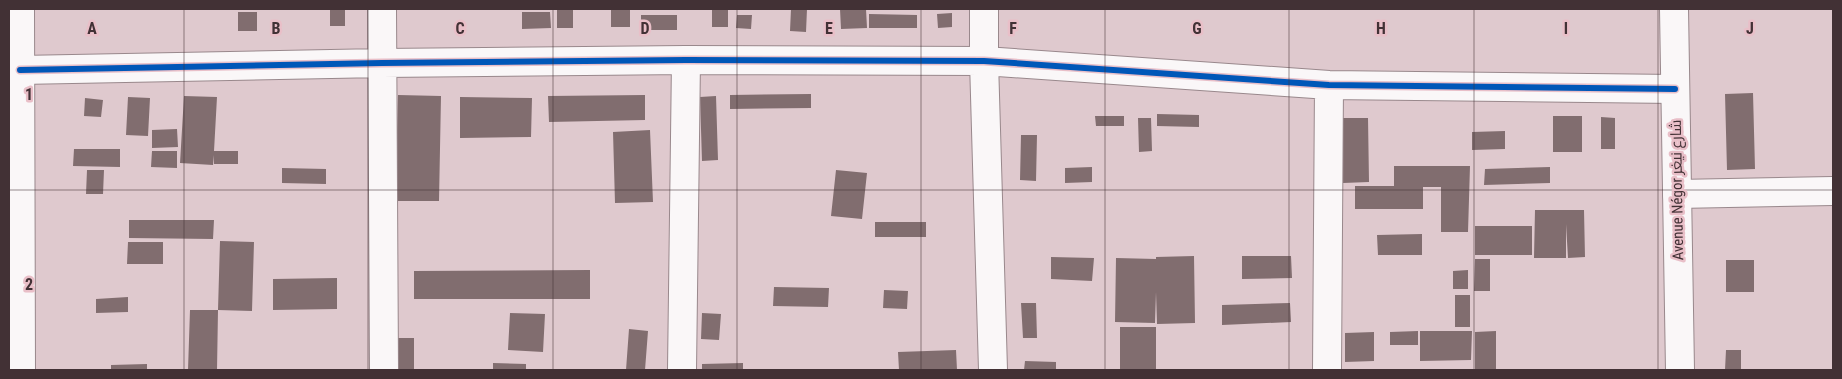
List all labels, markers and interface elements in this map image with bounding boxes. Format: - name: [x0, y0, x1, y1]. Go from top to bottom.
- text: A: [87, 19, 97, 38]
- text: B: [272, 19, 281, 38]
- text: C: [455, 19, 465, 38]
- text: D: [640, 19, 650, 38]
- text: E: [825, 19, 833, 38]
- text: F: [1009, 19, 1017, 38]
- text: G: [1192, 19, 1202, 38]
- text: H: [1376, 19, 1386, 38]
- text: I: [1564, 19, 1568, 38]
- text: J: [1746, 19, 1754, 38]
- text: 1: [25, 85, 33, 104]
- street label: Avenue Négor شارع نيغر: [1667, 119, 1689, 261]
- text: 2: [25, 275, 33, 294]

